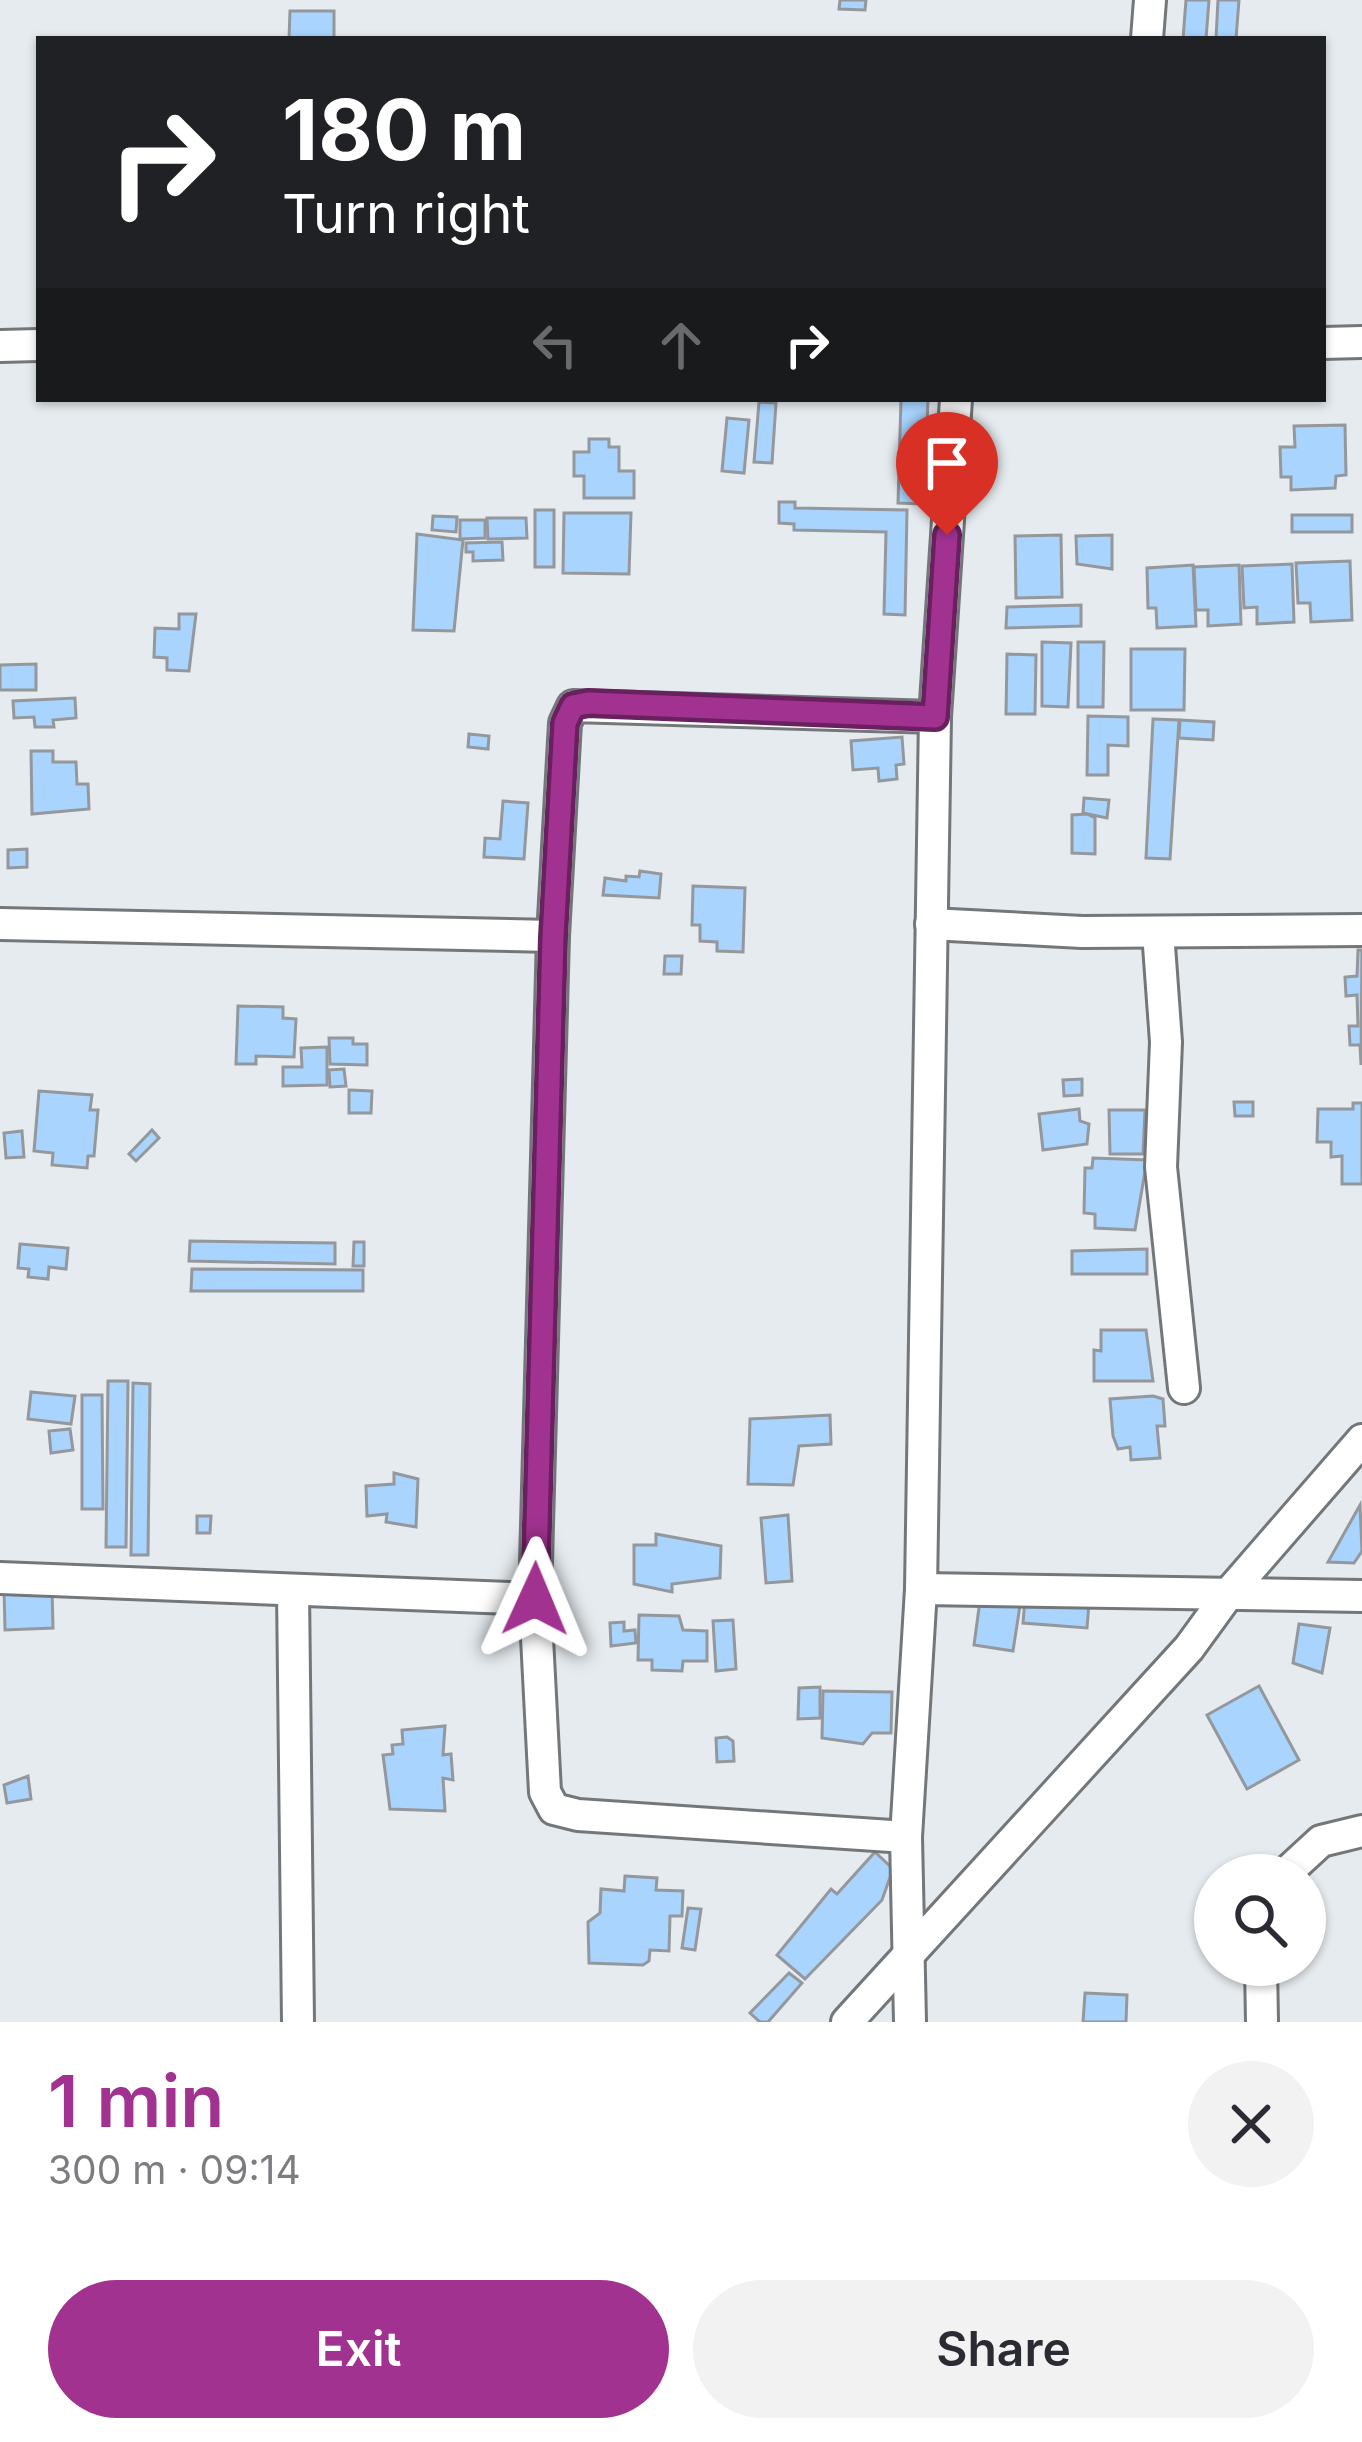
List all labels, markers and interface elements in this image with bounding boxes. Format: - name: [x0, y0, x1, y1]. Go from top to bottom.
- text: 180 m: [282, 79, 526, 180]
- icon: right: [84, 84, 240, 240]
- text: Turn right: [282, 181, 530, 246]
- icon: left: [522, 312, 588, 378]
- icon: ahead: [648, 312, 714, 378]
- icon: right: [774, 312, 840, 378]
- pin: [896, 412, 998, 535]
- icon: arrive: [914, 430, 980, 496]
- position arrow: [472, 1536, 598, 1662]
- map controls: [1194, 1854, 1326, 1986]
- button: search: [1194, 1854, 1326, 1986]
- text: 1 min: [48, 2057, 224, 2144]
- button: close: [1188, 2061, 1314, 2187]
- text: 300 m · 09:14: [48, 2146, 301, 2193]
- button: Exit: [48, 2280, 669, 2418]
- button: Share: [693, 2280, 1314, 2418]

